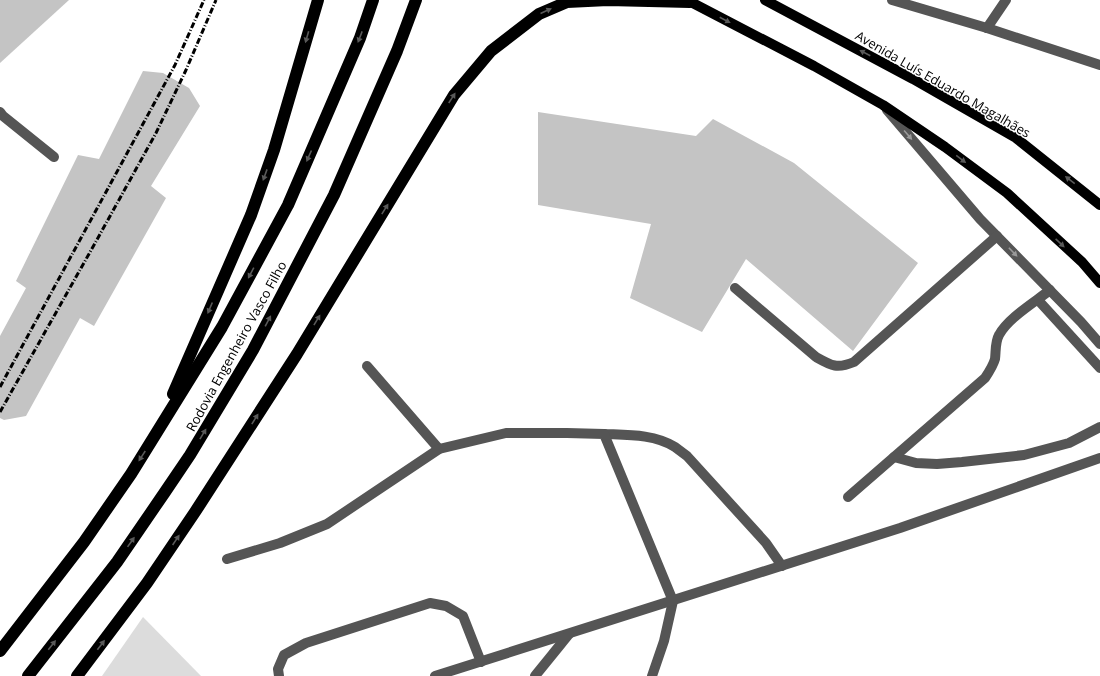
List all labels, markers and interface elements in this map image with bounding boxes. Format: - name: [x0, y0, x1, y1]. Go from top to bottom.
- one-way arrow: [541, 7, 553, 13]
- one-way arrow: [719, 17, 731, 23]
- street label: Avenida Luís Eduardo Magalhães: [852, 26, 1034, 142]
- one-way arrow: [357, 31, 363, 42]
- one-way arrow: [304, 32, 310, 44]
- one-way arrow: [859, 50, 870, 57]
- one-way arrow: [449, 93, 456, 104]
- one-way arrow: [904, 129, 913, 140]
- one-way arrow: [306, 151, 312, 162]
- one-way arrow: [956, 155, 966, 163]
- one-way arrow: [262, 169, 268, 181]
- one-way arrow: [1064, 176, 1075, 185]
- one-way arrow: [381, 203, 388, 215]
- one-way arrow: [1055, 238, 1065, 247]
- one-way arrow: [1008, 247, 1018, 257]
- street label: Rodovia Engenheiro Vasco Filho: [182, 257, 291, 434]
- one-way arrow: [248, 267, 254, 278]
- one-way arrow: [207, 303, 213, 315]
- one-way arrow: [265, 315, 272, 327]
- one-way arrow: [313, 315, 321, 325]
- one-way arrow: [251, 414, 259, 424]
- one-way arrow: [199, 429, 207, 439]
- one-way arrow: [138, 451, 146, 462]
- one-way arrow: [173, 534, 180, 545]
- one-way arrow: [127, 537, 135, 547]
- one-way arrow: [48, 640, 57, 651]
- one-way arrow: [97, 640, 105, 651]

